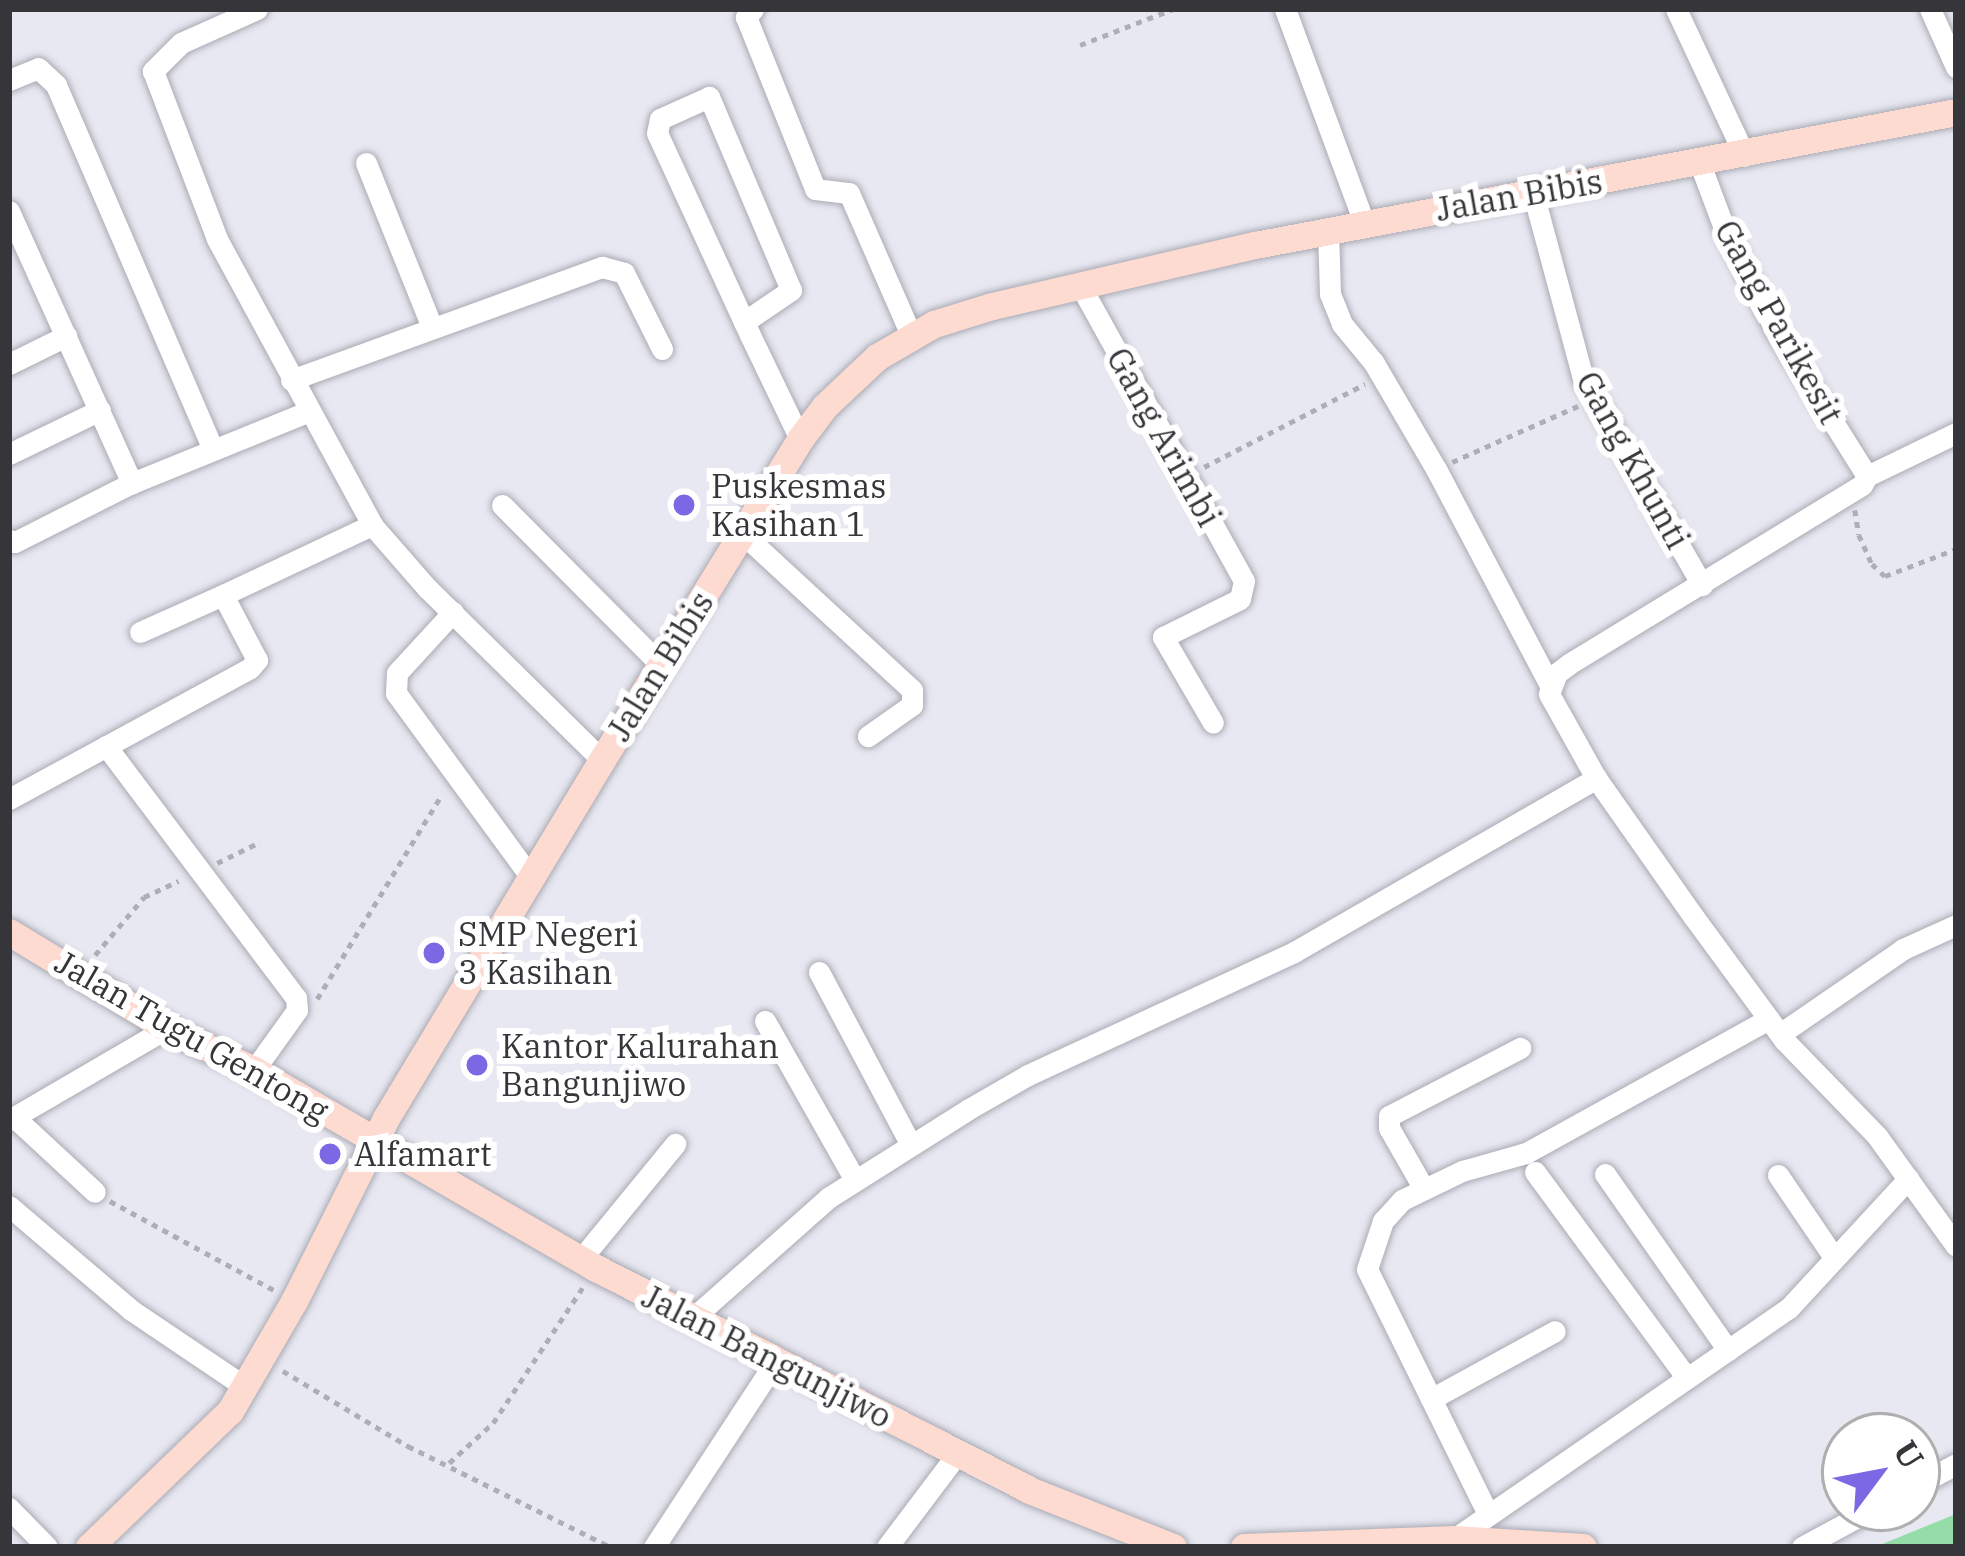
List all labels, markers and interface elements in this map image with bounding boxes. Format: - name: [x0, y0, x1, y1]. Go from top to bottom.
- street label: Jalan Bibis: [1433, 161, 1605, 229]
- street label: Gang Parikesit: [1707, 213, 1851, 431]
- street label: Gang Arimbi: [1099, 341, 1229, 533]
- street label: Gang Khunti: [1568, 365, 1698, 555]
- place label: Puskesmas Kasihan 1: [711, 466, 886, 544]
- marker: Puskesmas Kasihan 1: [668, 489, 700, 521]
- street label: Jalan Bibis: [599, 584, 721, 748]
- place label: SMP Negeri 3 Kasihan: [458, 914, 638, 992]
- marker: SMP Negeri 3 Kasihan: [421, 940, 447, 966]
- street label: Jalan Tugu Gentong: [48, 942, 336, 1130]
- place label: Kantor Kalurahan Bangunjiwo: [501, 1026, 779, 1104]
- marker: Kantor Kalurahan Bangunjiwo: [464, 1052, 490, 1078]
- place label: Alfamart: [354, 1134, 492, 1174]
- marker: Alfamart: [317, 1141, 343, 1167]
- street label: Jalan Bangunjiwo: [636, 1276, 898, 1436]
- north arrow: [1821, 1412, 1941, 1532]
- text: U: [1884, 1432, 1934, 1476]

